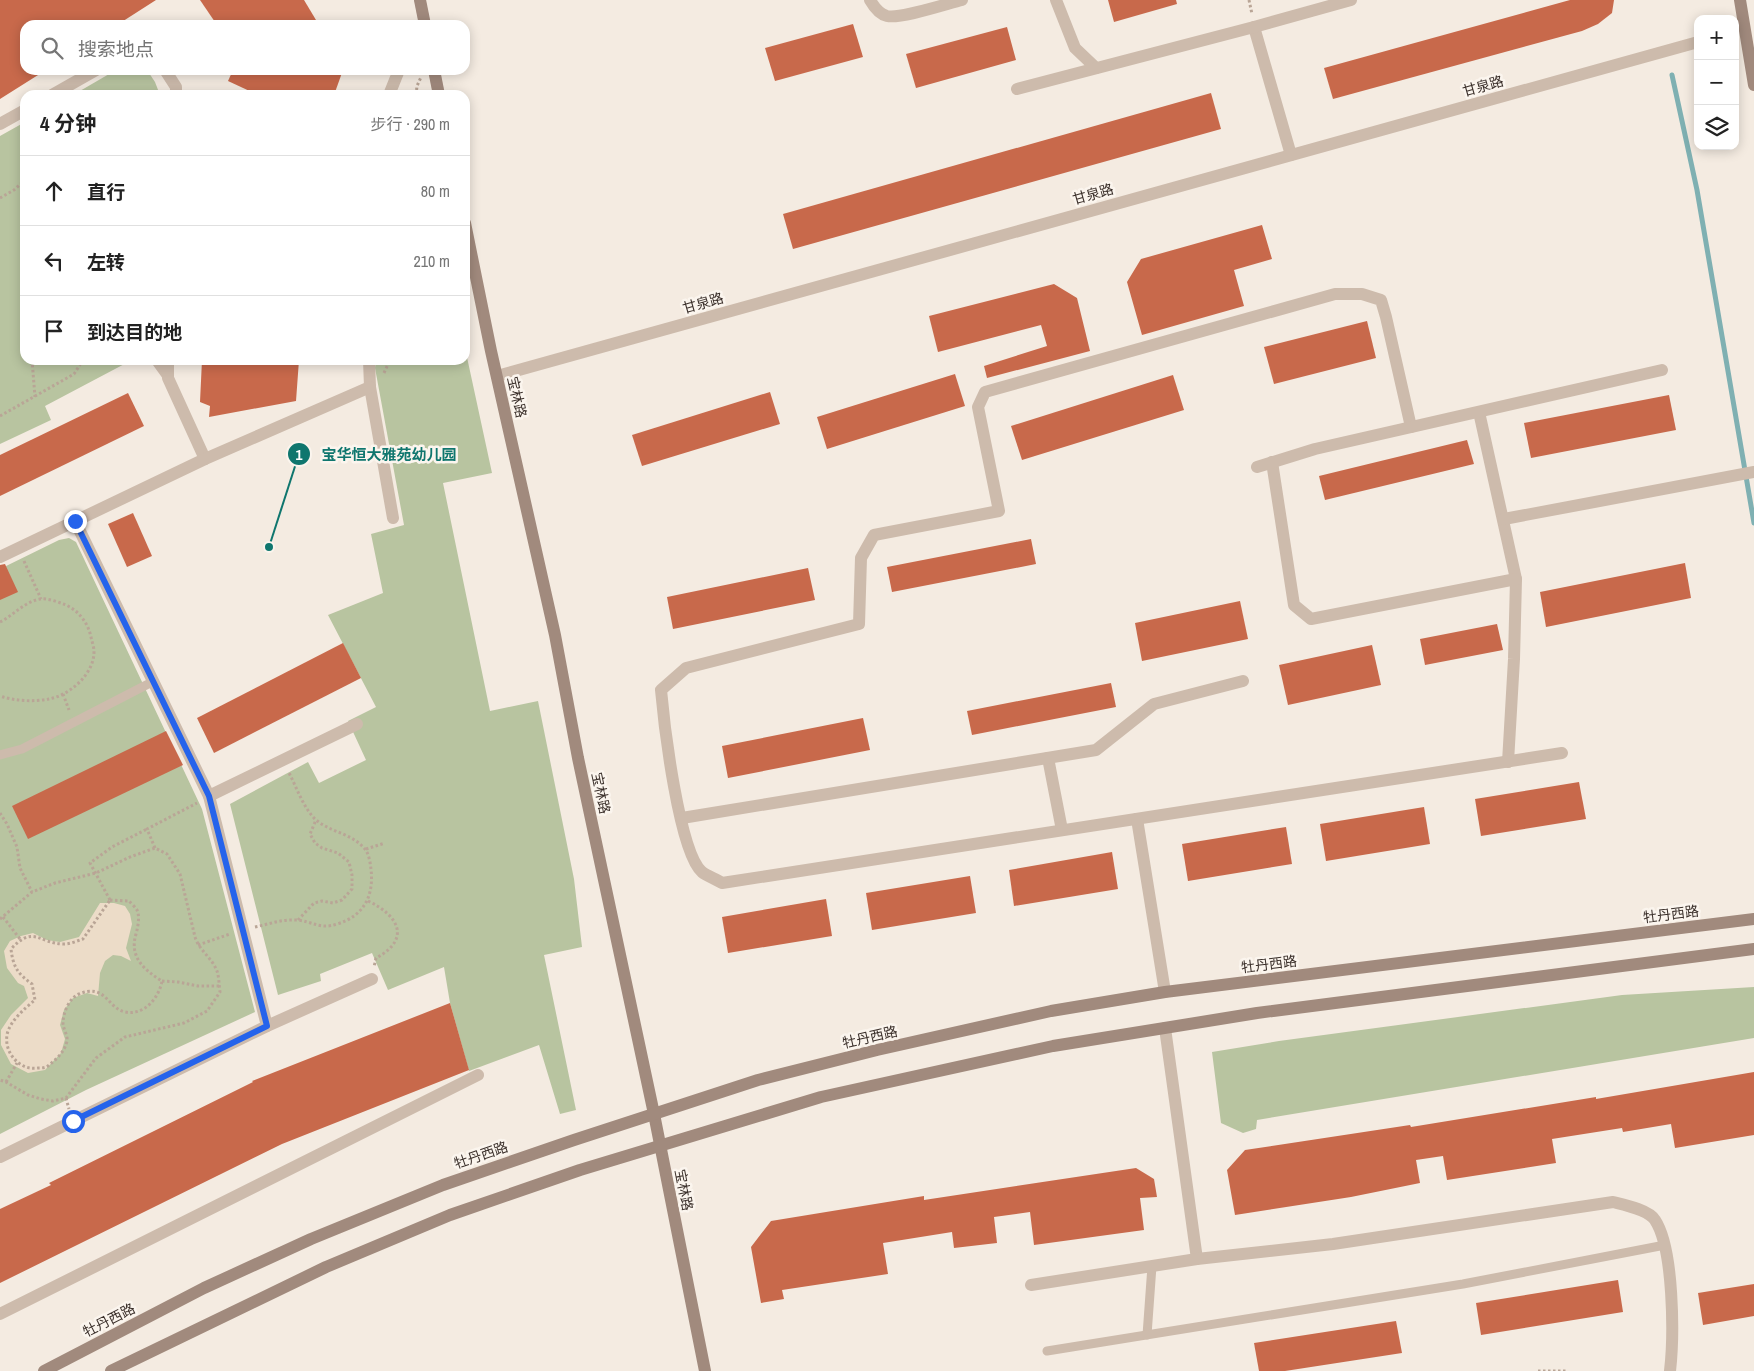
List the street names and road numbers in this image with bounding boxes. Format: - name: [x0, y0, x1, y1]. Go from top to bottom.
- street label: 甘泉路: [1460, 72, 1506, 100]
- street label: 甘泉路: [1070, 180, 1116, 208]
- street label: 甘泉路: [680, 289, 726, 317]
- street label: 宝林路: [504, 375, 530, 419]
- street label: 宝林路: [588, 771, 614, 815]
- street label: 牡丹西路: [1642, 902, 1700, 926]
- street label: 牡丹西路: [1240, 952, 1298, 976]
- street label: 牡丹西路: [841, 1022, 899, 1052]
- street label: 牡丹西路: [452, 1137, 510, 1173]
- street label: 宝林路: [671, 1168, 697, 1212]
- street label: 牡丹西路: [80, 1299, 138, 1341]

